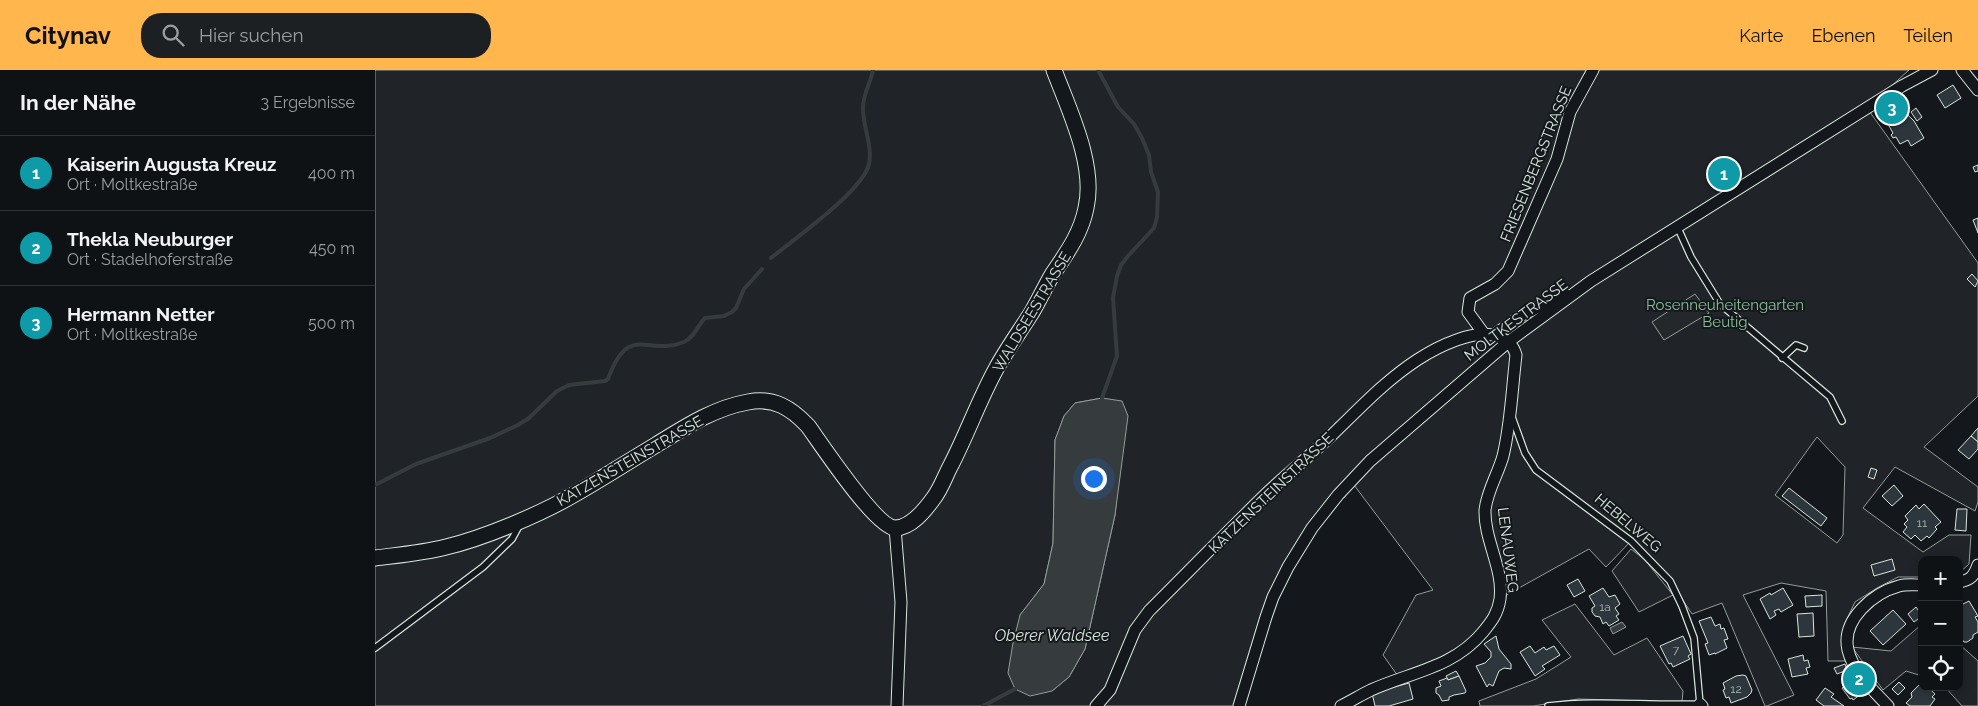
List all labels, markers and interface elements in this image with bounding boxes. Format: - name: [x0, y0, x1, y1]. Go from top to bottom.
- search box: [141, 13, 491, 58]
- text: Citynav: [25, 21, 111, 50]
- icon: search: [159, 21, 187, 49]
- text: Hier suchen: [199, 24, 304, 46]
- text: Karte: [1739, 25, 1783, 46]
- text: Ebenen: [1811, 25, 1876, 46]
- text: Teilen: [1904, 25, 1953, 46]
- street label: FRIESENBERGSTRASSE: [1497, 84, 1575, 244]
- pin: 3: [1876, 89, 1908, 127]
- text: In der Nähe: [20, 90, 136, 115]
- text: 3 Ergebnisse: [261, 93, 355, 112]
- text: Kaiserin Augusta Kreuz: [67, 153, 276, 175]
- pin: 1: [1708, 155, 1740, 193]
- text: 1: [32, 164, 40, 183]
- text: 400 m: [308, 164, 355, 183]
- text: Ort · Moltkestraße: [67, 175, 197, 194]
- text: Thekla Neuburger: [67, 228, 233, 250]
- text: 2: [31, 239, 41, 258]
- text: 450 m: [309, 239, 355, 258]
- street label: WALDSEESTRASSE: [989, 249, 1075, 375]
- text: Ort · Stadelhoferstraße: [67, 250, 233, 269]
- street label: MOLTKESTRASSE: [1461, 275, 1571, 365]
- park label: Rosenneuheitengarten Beutig: [1646, 296, 1804, 331]
- text: Hermann Netter: [67, 303, 215, 325]
- text: 3: [32, 314, 40, 333]
- text: 500 m: [308, 314, 355, 333]
- text: Ort · Moltkestraße: [67, 325, 197, 344]
- street label: KATZENSTEINSTRASSE: [554, 412, 706, 510]
- street label: KATZENSTEINSTRASSE: [1205, 429, 1337, 557]
- your location: [1081, 466, 1107, 492]
- street label: HEBELWEG: [1591, 490, 1665, 556]
- street label: LENAUWEG: [1494, 506, 1522, 594]
- house number: 11: [1917, 516, 1927, 530]
- map controls: [1918, 556, 1963, 691]
- button: +: [1918, 556, 1963, 601]
- house number: 1a: [1599, 600, 1611, 614]
- button: −: [1918, 601, 1963, 646]
- water label: Oberer Waldsee: [995, 626, 1110, 645]
- house number: 7: [1673, 643, 1680, 657]
- button: locate: [1918, 646, 1963, 691]
- pin: 2: [1843, 660, 1875, 698]
- house number: 12: [1730, 682, 1742, 696]

